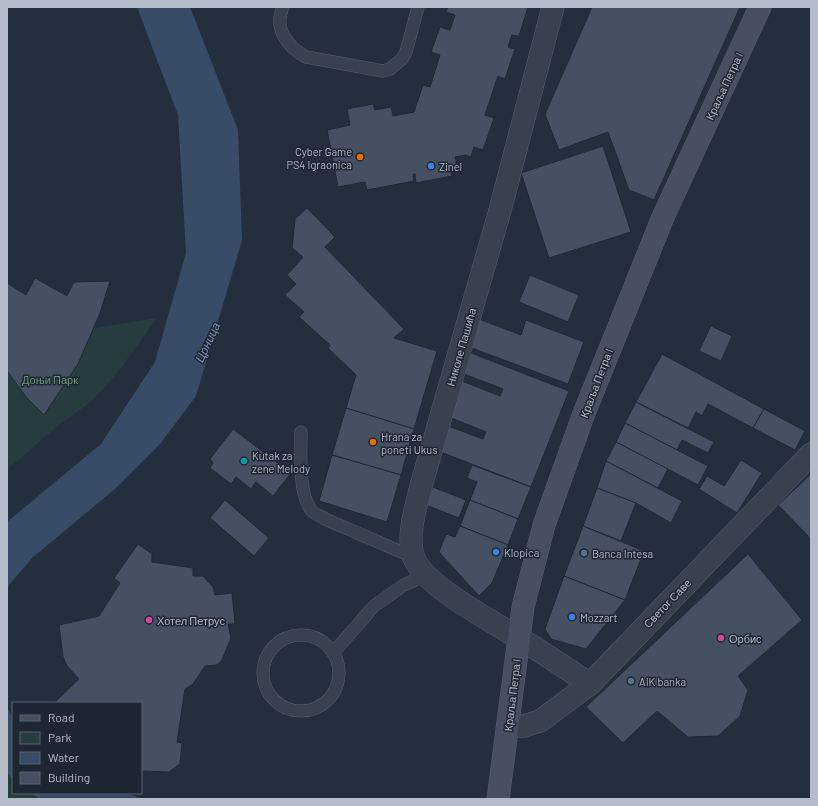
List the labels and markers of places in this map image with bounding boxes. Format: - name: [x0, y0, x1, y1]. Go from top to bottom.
- place label: Cyber Game PS4 Igraonica: [286, 145, 352, 171]
- marker: Cyber Game PS4 Igraonica: [355, 152, 365, 162]
- place label: Zinel: [439, 160, 462, 173]
- marker: Zinel: [426, 161, 436, 171]
- place label: Hrana za poneti Ukus: [381, 430, 437, 456]
- marker: Hrana za poneti Ukus: [368, 437, 378, 447]
- place label: Kutak za zene Melody: [252, 449, 310, 475]
- marker: Kutak za zene Melody: [239, 456, 249, 466]
- place label: Klopica: [504, 546, 539, 559]
- marker: Klopica: [491, 547, 501, 557]
- place label: Banca Intesa: [592, 547, 653, 560]
- marker: Banca Intesa: [579, 548, 589, 558]
- place label: Mozzart: [580, 611, 617, 624]
- marker: Mozzart: [567, 612, 577, 622]
- place label: Хотел Петрус: [157, 614, 225, 627]
- marker: Хотел Петрус: [144, 615, 154, 625]
- place label: Орбис: [729, 632, 762, 645]
- marker: Орбис: [716, 633, 726, 643]
- place label: AIK banka: [639, 675, 686, 688]
- marker: AIK banka: [626, 676, 636, 686]

